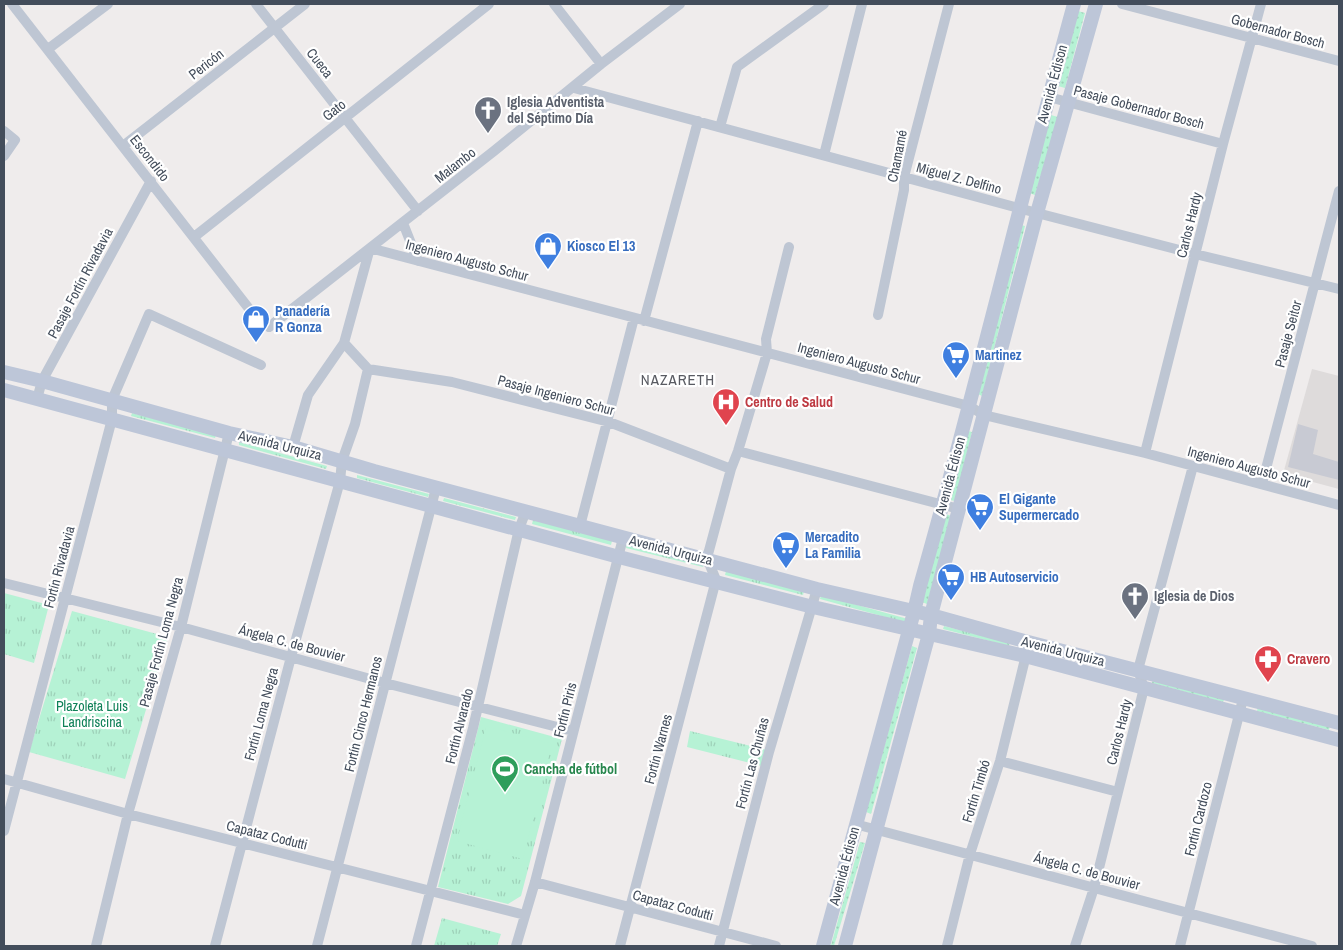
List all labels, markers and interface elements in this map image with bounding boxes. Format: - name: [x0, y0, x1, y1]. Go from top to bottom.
- street label: Gobernador Bosch: [1229, 10, 1327, 52]
- street label: Avenida Édison: [1033, 43, 1071, 126]
- street label: Cueca: [303, 44, 338, 82]
- street label: Pericón: [185, 45, 227, 83]
- street label: Pasaje Gobernador Bosch: [1072, 81, 1206, 133]
- place label: Iglesia Adventista del Séptimo Día: [507, 93, 605, 127]
- street label: Gato: [319, 95, 349, 125]
- church icon: Iglesia Adventista del Séptimo Día: [473, 95, 503, 134]
- street label: Chamamé: [883, 128, 911, 184]
- street label: Escondido: [126, 131, 174, 185]
- street label: Malambo: [431, 143, 479, 187]
- street label: Miguel Z. Delfino: [914, 158, 1004, 198]
- street label: Carlos Hardy: [1172, 190, 1206, 260]
- street label: Pasaje Fortín Rivadavia: [43, 224, 117, 341]
- shop icon: Kiosco El 13: [533, 231, 563, 270]
- street label: Ingeniero Augusto Schur: [404, 235, 531, 285]
- place label: Kiosco El 13: [567, 237, 635, 255]
- street label: Pasaje Seitor: [1270, 298, 1306, 370]
- place label: Panadería R Gonza: [275, 302, 330, 336]
- shop icon: Panadería R Gonza: [241, 304, 271, 343]
- street label: Ingeniero Augusto Schur: [796, 338, 923, 388]
- supermarket icon: Martinez: [941, 340, 971, 379]
- place label: Martinez: [975, 346, 1022, 364]
- district label: NAZARETH: [641, 369, 715, 390]
- street label: Pasaje Ingeniero Schur: [496, 371, 616, 419]
- hospital icon: Centro de Salud: [711, 387, 741, 426]
- place label: Centro de Salud: [745, 393, 833, 411]
- street label: Avenida Urquiza: [235, 426, 324, 464]
- street label: Avenida Édison: [931, 435, 969, 518]
- street label: Ingeniero Augusto Schur: [1186, 442, 1313, 492]
- place label: El Gigante Supermercado: [999, 490, 1079, 524]
- supermarket icon: El Gigante Supermercado: [965, 492, 995, 531]
- street label: Fortín Rivadavia: [39, 523, 79, 610]
- place label: Mercadito La Familia: [805, 528, 861, 562]
- supermarket icon: Mercadito La Familia: [771, 530, 801, 569]
- street label: Avenida Urquiza: [626, 531, 715, 569]
- supermarket icon: HB Autoservicio: [936, 562, 966, 601]
- place label: HB Autoservicio: [970, 568, 1059, 586]
- street label: Pasaje Fortín Loma Negra: [135, 574, 187, 709]
- church icon: Iglesia de Dios: [1120, 581, 1150, 620]
- place label: Iglesia de Dios: [1154, 587, 1234, 605]
- street label: Ángela C. de Bouvier: [236, 620, 347, 666]
- street label: Avenida Urquiza: [1018, 632, 1107, 670]
- pharmacy icon: Cravero: [1253, 644, 1283, 683]
- place label: Cravero: [1287, 650, 1330, 668]
- street label: Fortín Cinco Hermanos: [340, 654, 386, 774]
- street label: Fortín Loma Negra: [240, 665, 282, 763]
- street label: Fortín Piris: [549, 680, 581, 739]
- street label: Fortín Alvarado: [441, 686, 477, 766]
- park label: Plazoleta Luis Landriscina: [56, 697, 128, 731]
- street label: Carlos Hardy: [1102, 697, 1136, 767]
- street label: Fortín Warnes: [640, 712, 676, 786]
- street label: Fortín Las Chuñas: [731, 715, 773, 811]
- sports icon: Cancha de fútbol: [490, 754, 520, 793]
- street label: Fortín Timbó: [958, 757, 994, 825]
- place label: Cancha de fútbol: [524, 760, 617, 778]
- street label: Fortín Cardozo: [1180, 780, 1216, 858]
- street label: Capataz Codutti: [225, 816, 309, 854]
- street label: Avenida Édison: [825, 825, 863, 908]
- street label: Ángela C. de Bouvier: [1031, 848, 1142, 894]
- street label: Capataz Codutti: [631, 886, 715, 924]

